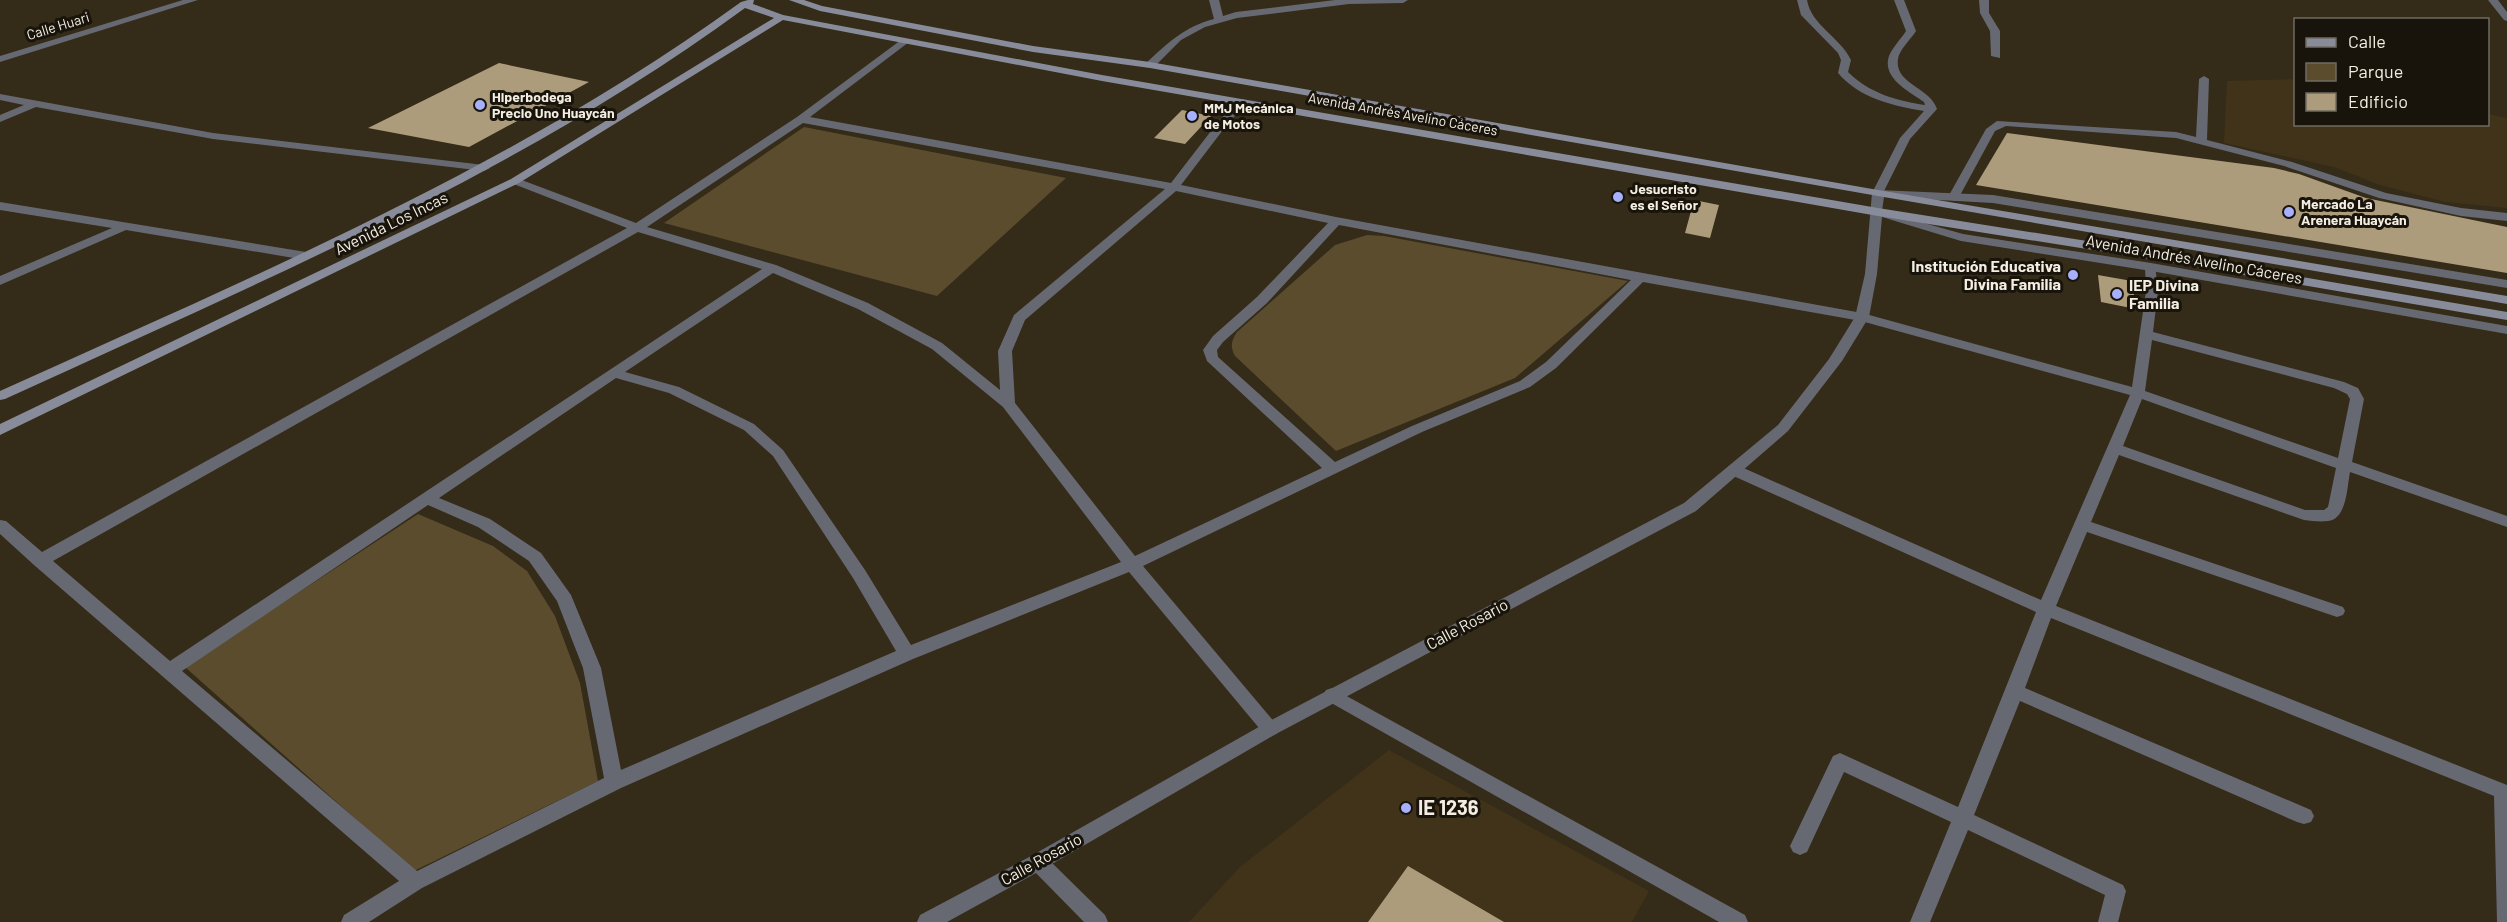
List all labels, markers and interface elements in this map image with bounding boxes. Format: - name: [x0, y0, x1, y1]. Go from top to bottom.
- street label: Calle Huari: [24, 8, 91, 43]
- legend: [2294, 18, 2489, 126]
- text: Calle: [2348, 30, 2386, 52]
- text: Parque: [2348, 60, 2403, 82]
- place label: Hiperbodega Precio Uno Huaycán: [492, 88, 615, 121]
- street label: Avenida Andrés Avelino Cáceres: [1307, 88, 1499, 139]
- text: Edificio: [2348, 90, 2408, 112]
- marker: Hiperbodega Precio Uno Huaycán: [473, 98, 487, 112]
- place label: MMJ Mecánica de Motos: [1204, 99, 1294, 132]
- marker: MMJ Mecánica de Motos: [1185, 109, 1199, 123]
- place label: Jesucristo es el Señor: [1630, 180, 1699, 213]
- street label: Avenida Los Incas: [331, 187, 450, 258]
- marker: Jesucristo es el Señor: [1611, 190, 1625, 204]
- place label: Mercado La Arenera Huaycán: [2301, 195, 2407, 228]
- marker: Mercado La Arenera Huaycán: [2282, 205, 2296, 219]
- street label: Avenida Andrés Avelino Cáceres: [2084, 230, 2304, 287]
- place label: Institución Educativa Divina Familia: [1911, 256, 2061, 293]
- marker: Institución Educativa Divina Familia: [2066, 268, 2080, 282]
- place label: IEP Divina Familia: [2129, 275, 2199, 312]
- marker: IEP Divina Familia: [2110, 287, 2124, 301]
- street label: Calle Rosario: [1423, 594, 1511, 653]
- place label: IE 1236: [1418, 795, 1479, 819]
- marker: IE 1236: [1399, 801, 1413, 815]
- street label: Calle Rosario: [997, 828, 1085, 889]

